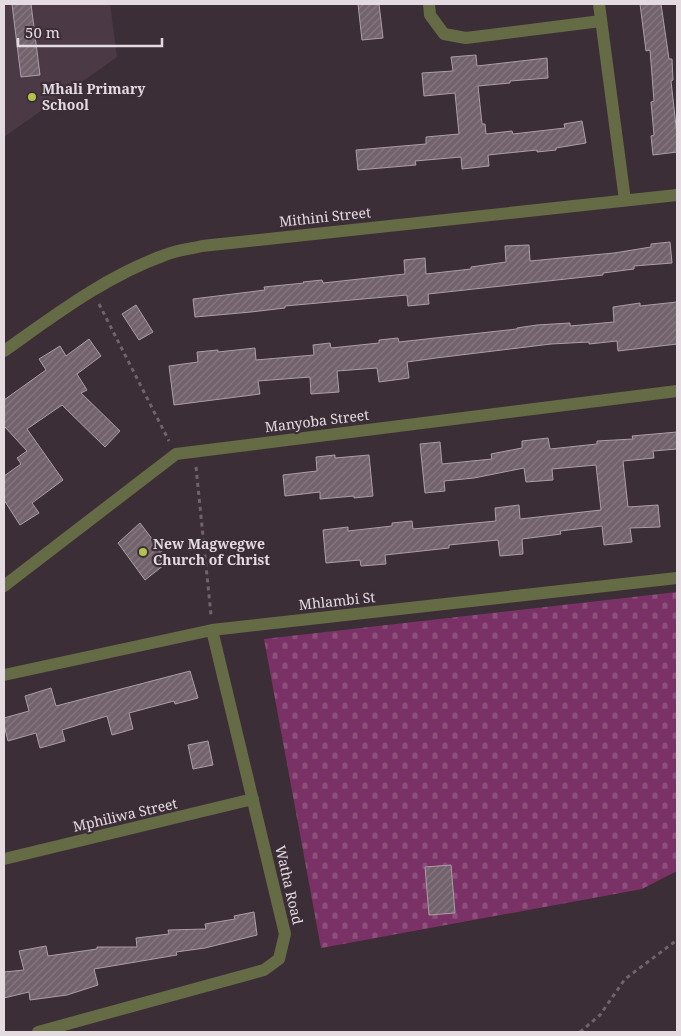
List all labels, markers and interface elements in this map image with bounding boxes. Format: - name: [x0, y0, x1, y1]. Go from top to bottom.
- scale bar: [18, 15, 161, 47]
- text: 50 m: [25, 22, 60, 42]
- place label: Mhali Primary School: [42, 79, 146, 114]
- marker: Mhali Primary School: [26, 91, 38, 103]
- street label: Mithini Street: [278, 202, 372, 231]
- street label: Manyoba Street: [264, 405, 370, 436]
- place label: New Magwegwe Church of Christ: [153, 534, 270, 569]
- marker: New Magwegwe Church of Christ: [137, 546, 149, 558]
- street label: Mhlambi St: [298, 587, 376, 614]
- street label: Mphiliwa Street: [71, 793, 179, 836]
- street label: Watha Road: [271, 843, 308, 927]

